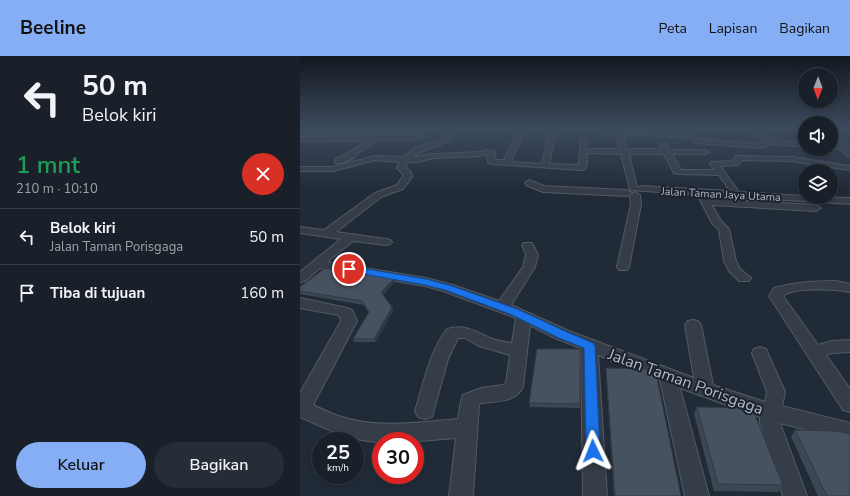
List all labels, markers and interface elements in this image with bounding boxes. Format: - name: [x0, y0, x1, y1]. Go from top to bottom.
- text: Beeline: [20, 15, 86, 41]
- text: Peta: [659, 19, 687, 38]
- text: Lapisan: [709, 19, 757, 38]
- text: Bagikan: [779, 19, 830, 38]
- text: 50 m: [82, 67, 148, 105]
- north arrow: [798, 68, 838, 108]
- map controls: [798, 68, 838, 204]
- icon: left: [16, 72, 68, 124]
- text: Belok kiri: [82, 103, 156, 127]
- button: sound: [798, 116, 838, 156]
- text: 1 mnt: [16, 149, 80, 181]
- button: close: [242, 153, 284, 195]
- button: layers: [798, 164, 838, 204]
- text: 210 m · 10:10: [16, 180, 98, 198]
- street label: Jalan Taman Jaya Utama: [660, 184, 781, 205]
- text: Belok kiri: [50, 218, 115, 238]
- icon: left: [16, 226, 38, 248]
- text: 50 m: [249, 227, 284, 247]
- text: Jalan Taman Porisgaga: [50, 238, 183, 256]
- pin: [332, 252, 366, 286]
- icon: arrive: [338, 258, 360, 280]
- icon: arrive: [16, 282, 38, 304]
- text: Tiba di tujuan: [50, 283, 145, 303]
- text: 160 m: [240, 283, 284, 303]
- street label: Jalan Taman Porisgaga: [604, 343, 766, 420]
- position arrow: [572, 430, 614, 472]
- speed limit sign: 30: [372, 432, 424, 484]
- text: 25: [326, 439, 350, 466]
- button: Keluar: [16, 442, 146, 488]
- button: Bagikan: [154, 442, 284, 488]
- text: km/h: [327, 461, 349, 475]

